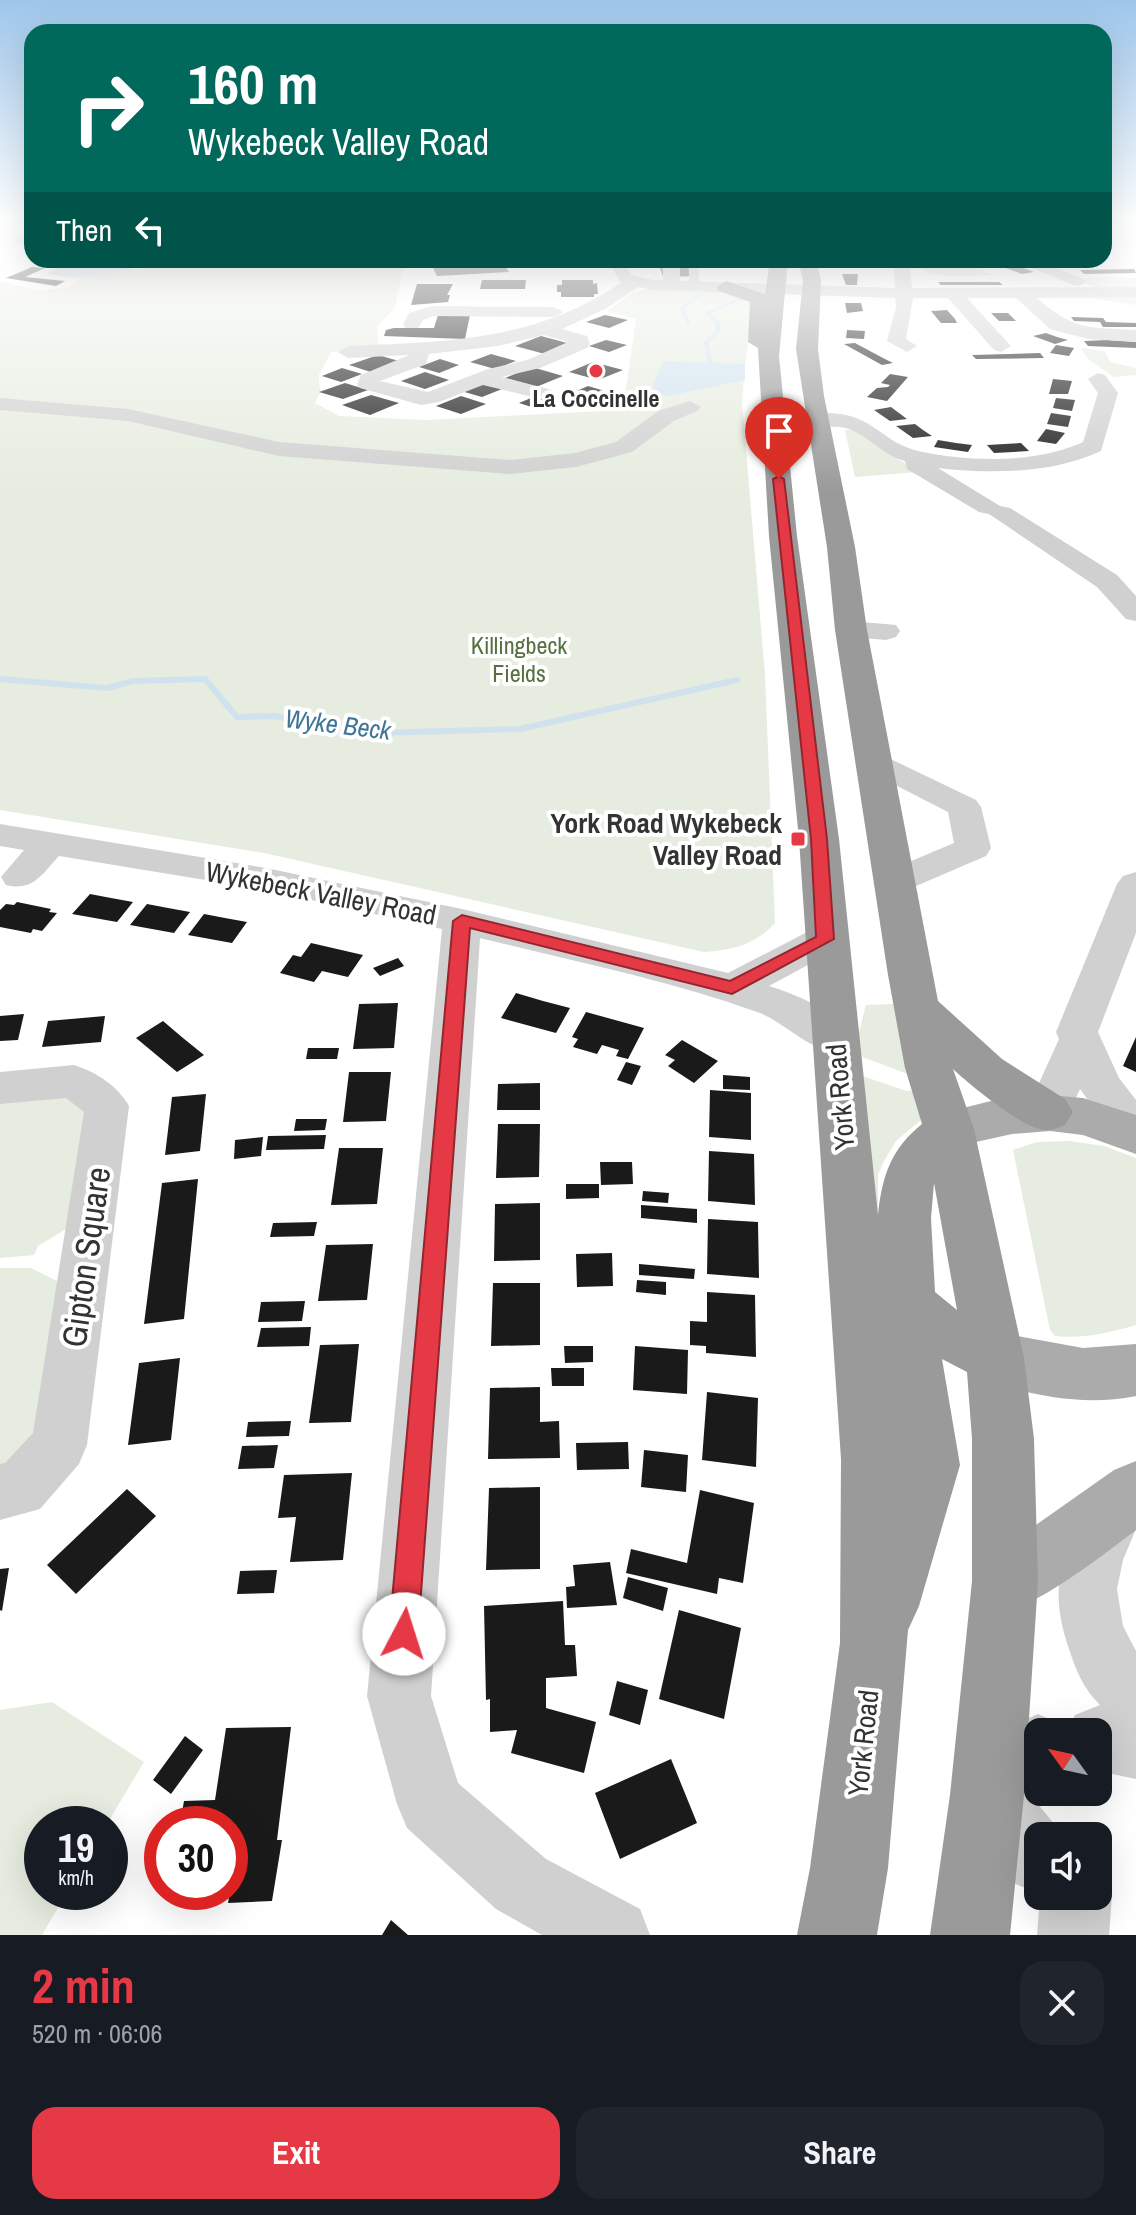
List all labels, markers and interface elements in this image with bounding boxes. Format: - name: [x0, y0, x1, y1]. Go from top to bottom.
- text: 160 m: [188, 46, 318, 121]
- icon: right: [56, 56, 160, 160]
- text: Wykebeck Valley Road: [188, 118, 489, 166]
- icon: left: [128, 208, 172, 252]
- text: Then: [56, 210, 112, 250]
- marker: La Coccinelle: [587, 362, 605, 380]
- place label: La Coccinelle: [533, 382, 659, 414]
- pin: [745, 397, 813, 479]
- icon: arrive: [757, 409, 801, 453]
- park label: Killingbeck Fields: [471, 629, 567, 689]
- water label: Wyke Beck: [283, 700, 394, 748]
- place label: York Road Wykebeck Valley Road: [551, 804, 782, 874]
- marker: York Road Wykebeck Valley Road: [789, 830, 807, 848]
- street label: Wykebeck Valley Road: [202, 852, 440, 934]
- street label: York Road: [816, 1042, 864, 1152]
- street label: Gipton Square: [51, 1164, 121, 1350]
- position arrow: [362, 1592, 446, 1676]
- street label: York Road: [839, 1688, 887, 1798]
- north arrow: [1024, 1718, 1112, 1806]
- map controls: [1024, 1718, 1112, 1910]
- speed limit sign: 30: [144, 1806, 248, 1910]
- text: 19: [58, 1821, 94, 1874]
- button: sound: [1024, 1822, 1112, 1910]
- text: km/h: [58, 1864, 94, 1891]
- text: 2 min: [32, 1953, 135, 2018]
- button: close: [1020, 1961, 1104, 2045]
- text: 520 m · 06:06: [32, 2016, 162, 2051]
- button: Exit: [32, 2107, 560, 2199]
- button: Share: [576, 2107, 1104, 2199]

